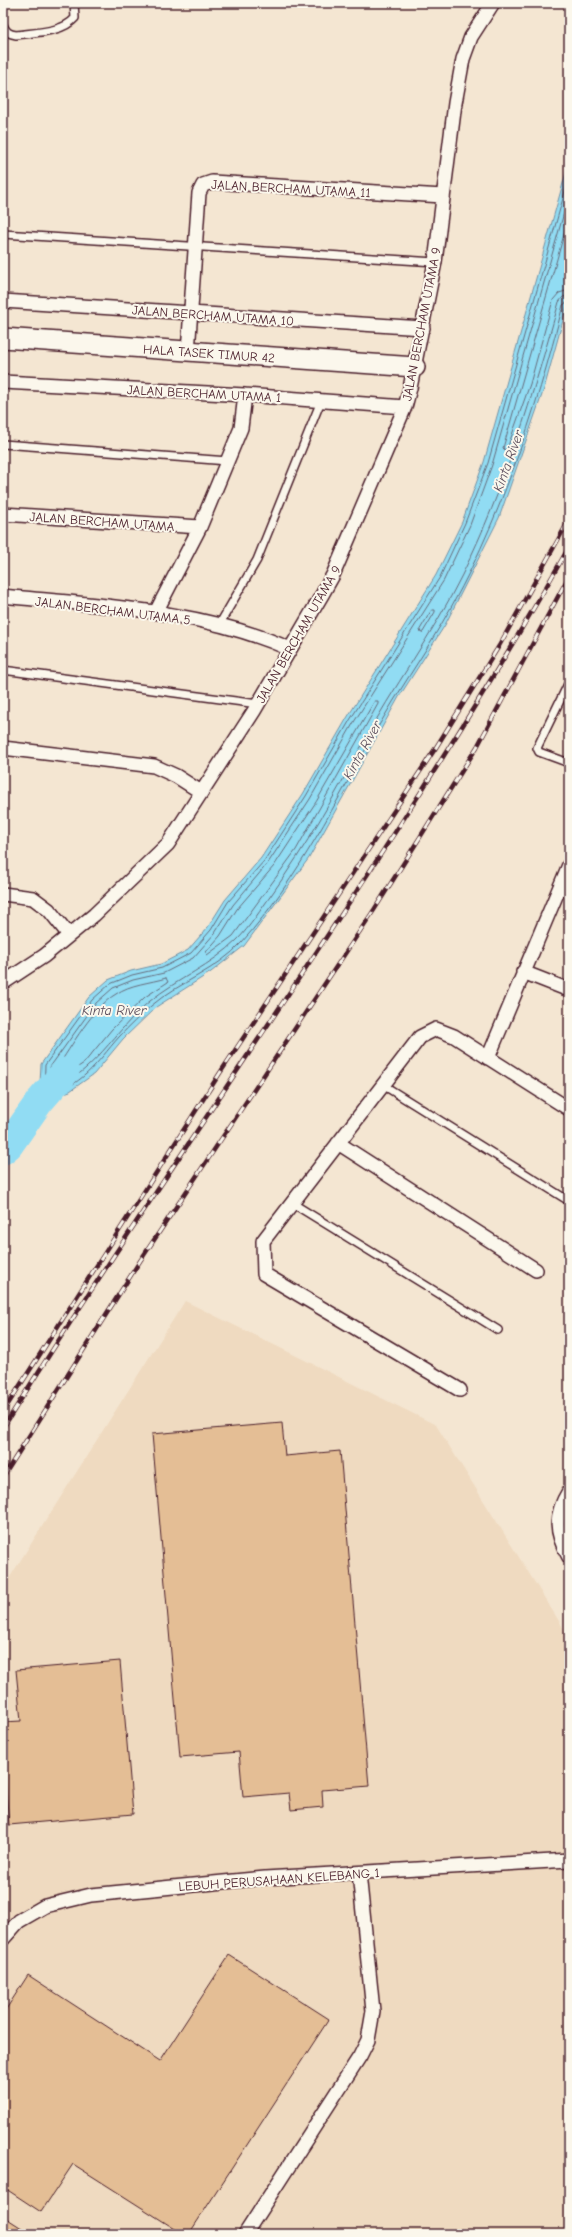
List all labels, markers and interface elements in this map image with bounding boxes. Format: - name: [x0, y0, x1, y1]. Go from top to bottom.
- street label: JALAN BERCHAM UTAMA 11: [211, 177, 371, 200]
- street label: JALAN BERCHAM UTAMA 9: [399, 246, 444, 402]
- street label: JALAN BERCHAM UTAMA 10: [131, 302, 295, 329]
- street label: HALA TASEK TIMUR 42: [143, 341, 276, 366]
- street label: JALAN BERCHAM UTAMA 1: [126, 382, 281, 405]
- water label: Kinta River: [489, 427, 528, 494]
- street label: JALAN BERCHAM UTAMA: [29, 509, 175, 534]
- street label: JALAN BERCHAM UTAMA 9: [253, 563, 344, 706]
- street label: JALAN BERCHAM UTAMA 5: [34, 594, 191, 627]
- water label: Kinta River: [339, 717, 386, 783]
- water label: Kinta River: [82, 1002, 148, 1019]
- street label: LEBUH PERUSAHAAN KELEBANG 1: [178, 1865, 380, 1894]

